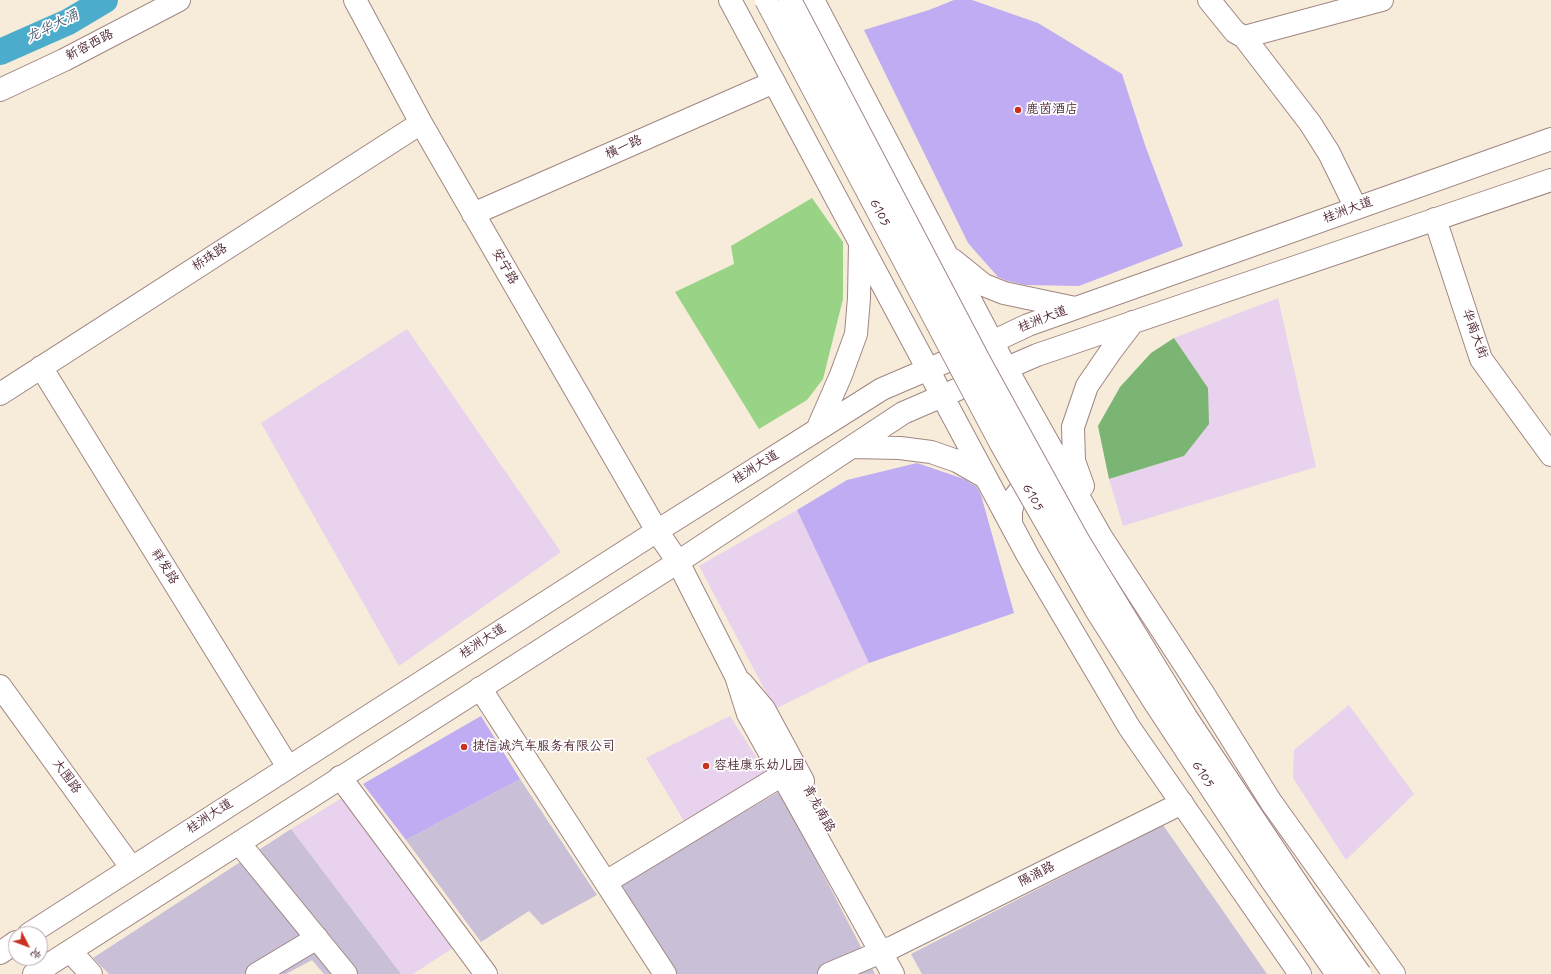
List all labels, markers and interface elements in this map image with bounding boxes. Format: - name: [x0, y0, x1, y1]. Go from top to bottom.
- water label: 龙华大涌: [24, 7, 82, 47]
- street label: 新容西路: [63, 27, 117, 65]
- place label: 鹿茵酒店: [1026, 102, 1078, 118]
- marker: 鹿茵酒店: [1013, 105, 1023, 115]
- street label: 横一路: [603, 133, 645, 163]
- street label: 桂洲大道: [1321, 195, 1375, 227]
- street label: G105: [865, 197, 893, 229]
- street label: 桥珠路: [189, 241, 231, 275]
- street label: 安宁路: [487, 246, 521, 288]
- street label: 桂洲大道: [1016, 303, 1070, 337]
- street label: 华南大街: [1458, 307, 1490, 361]
- street label: 桂洲大道: [730, 448, 782, 488]
- street label: G105: [1018, 482, 1046, 514]
- street label: 祥发路: [147, 546, 181, 588]
- street label: 桂洲大道: [457, 621, 509, 663]
- place label: 捷信诚汽车服务有限公司: [472, 739, 615, 755]
- marker: 捷信诚汽车服务有限公司: [459, 742, 469, 752]
- street label: 大围路: [48, 757, 84, 797]
- place label: 容桂康乐幼儿园: [714, 758, 805, 774]
- street label: G105: [1188, 759, 1216, 791]
- marker: 容桂康乐幼儿园: [701, 761, 711, 771]
- street label: 青龙南路: [799, 782, 837, 836]
- street label: 桂洲大道: [184, 796, 236, 838]
- street label: 隔涌路: [1016, 859, 1058, 891]
- north arrow: [8, 926, 48, 966]
- text: 北: [27, 945, 45, 962]

